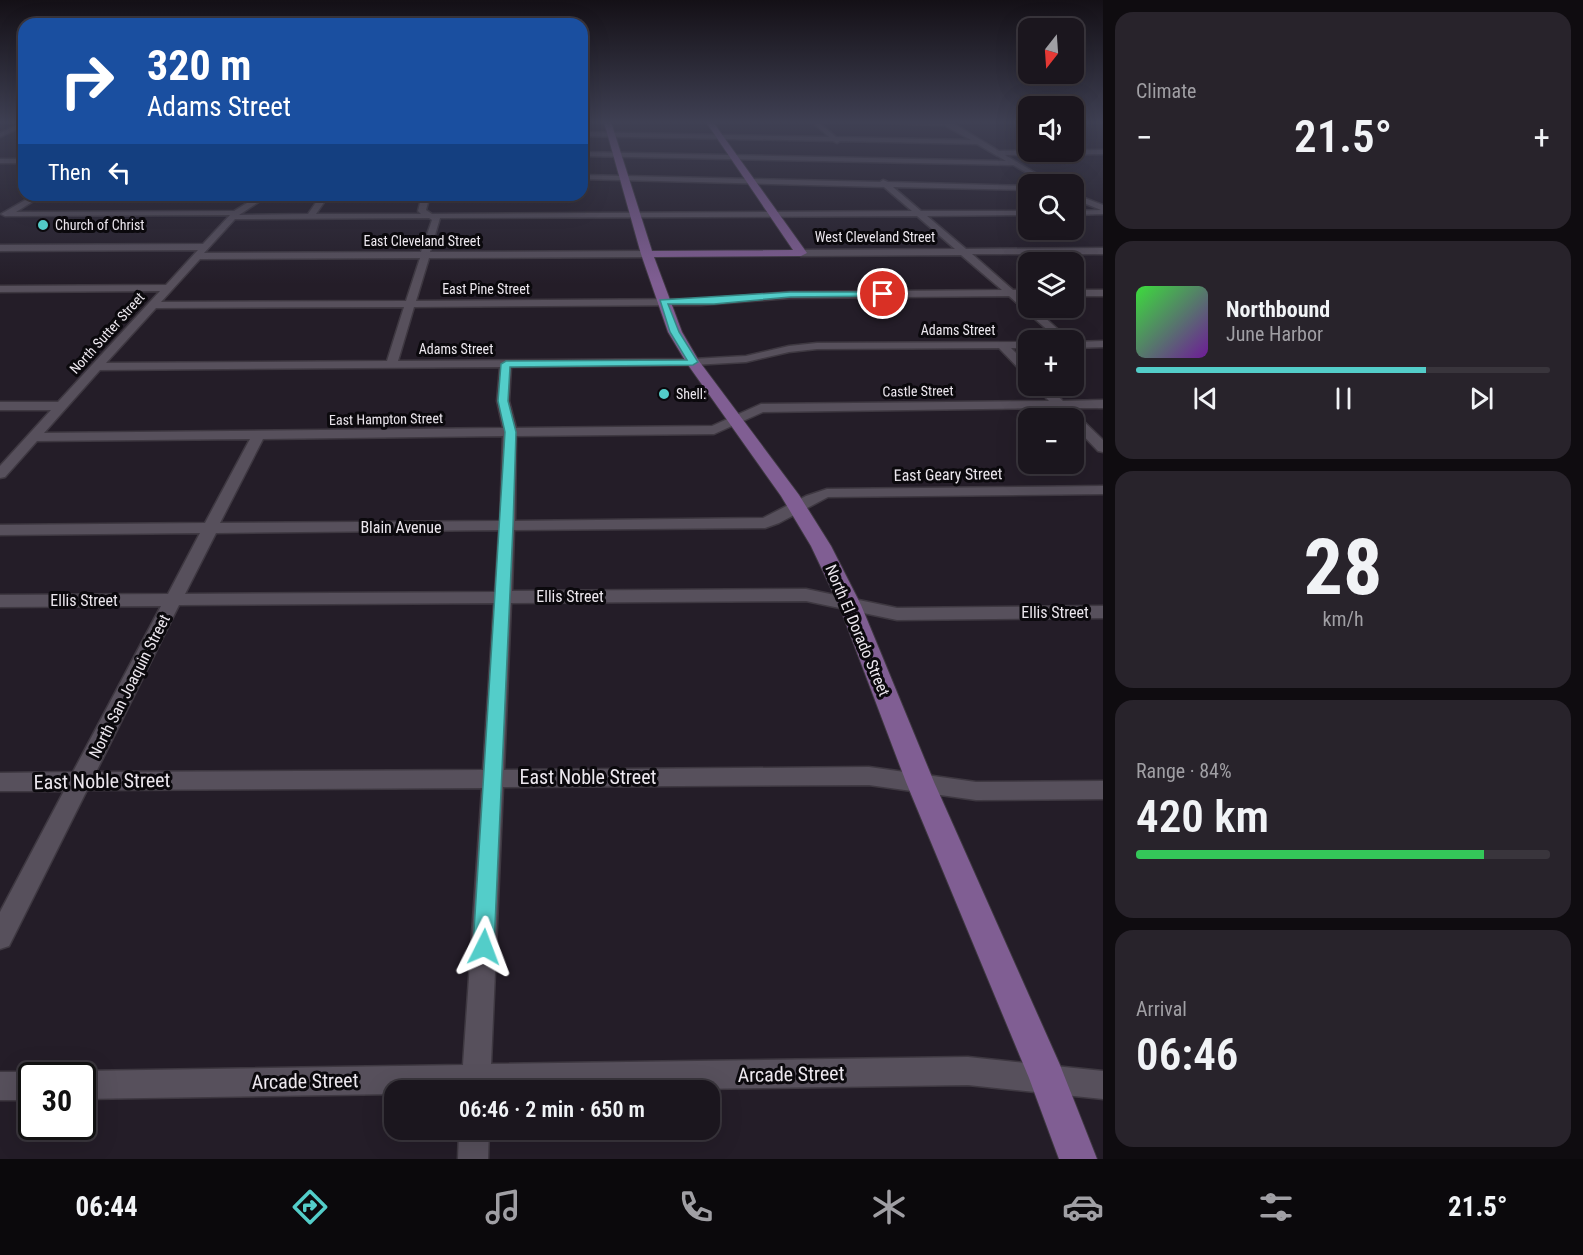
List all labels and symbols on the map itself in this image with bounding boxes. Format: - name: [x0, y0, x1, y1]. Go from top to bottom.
- north arrow: [1018, 18, 1084, 84]
- place label: Church of Christ: [55, 217, 144, 233]
- marker: Church of Christ: [36, 218, 50, 232]
- street label: West Cleveland Street: [815, 229, 935, 245]
- street label: East Cleveland Street: [363, 233, 481, 249]
- pin: [857, 268, 908, 319]
- street label: East Pine Street: [442, 281, 530, 297]
- street label: North Sutter Street: [66, 289, 148, 377]
- street label: Adams Street: [921, 322, 995, 338]
- street label: Adams Street: [419, 341, 493, 357]
- street label: Castle Street: [882, 382, 954, 400]
- place label: Shell:: [676, 386, 706, 402]
- marker: Shell:: [657, 387, 671, 401]
- street label: East Hampton Street: [329, 410, 443, 428]
- street label: East Geary Street: [893, 464, 1003, 485]
- street label: Blain Avenue: [360, 518, 442, 537]
- street label: North El Dorado Street: [821, 562, 894, 699]
- street label: Ellis Street: [536, 587, 604, 606]
- street label: Ellis Street: [50, 591, 118, 610]
- street label: Ellis Street: [1021, 603, 1089, 622]
- street label: North San Joaquin Street: [85, 611, 174, 761]
- street label: East Noble Street: [520, 765, 657, 789]
- street label: East Noble Street: [33, 768, 171, 794]
- position arrow: [452, 915, 516, 979]
- street label: Arcade Street: [737, 1061, 845, 1087]
- speed limit sign: 30: [18, 1062, 96, 1140]
- street label: Arcade Street: [251, 1068, 359, 1094]

